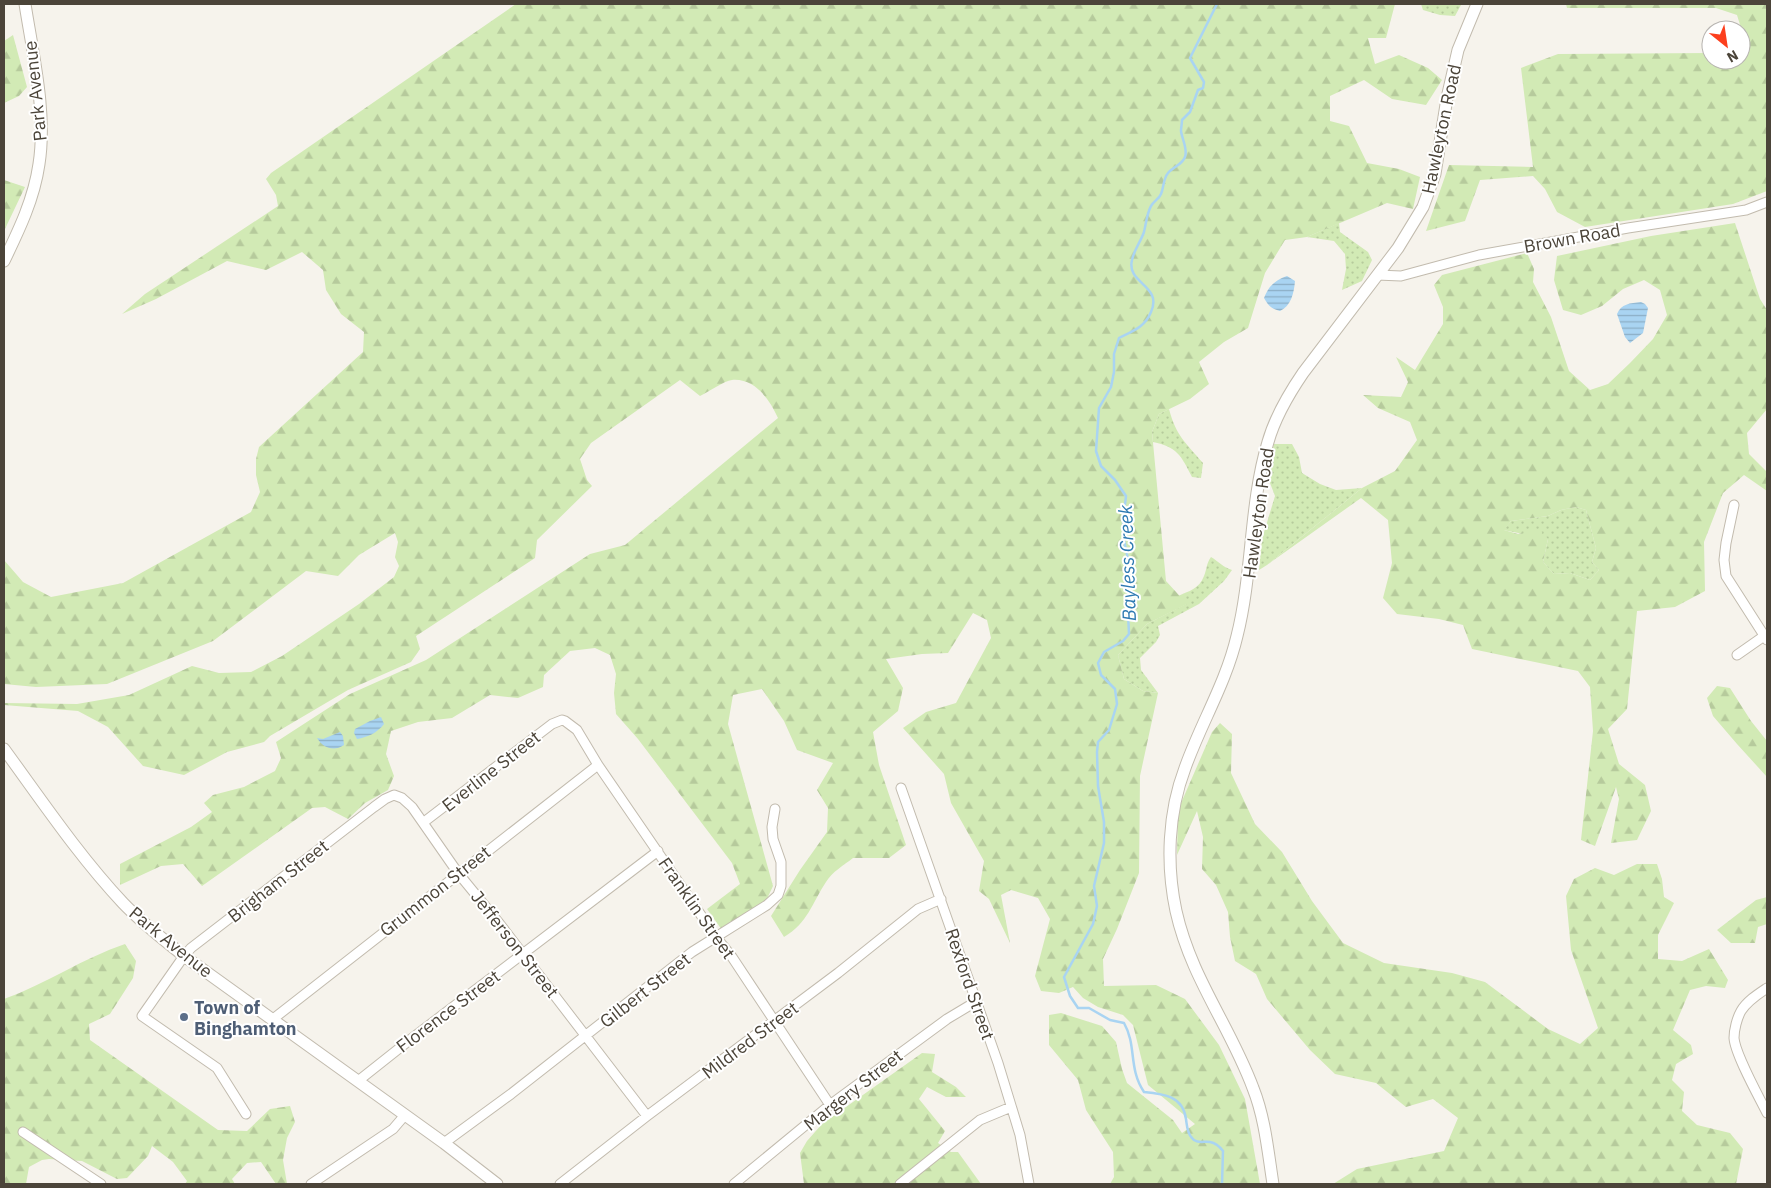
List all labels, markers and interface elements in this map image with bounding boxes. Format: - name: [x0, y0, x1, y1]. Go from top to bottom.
- north arrow: [1701, 20, 1751, 70]
- street label: Park Avenue: [18, 40, 52, 142]
- text: N: [1724, 46, 1741, 67]
- street label: Hawleyton Road: [1416, 62, 1466, 196]
- street label: Brown Road: [1522, 218, 1622, 258]
- street label: Hawleyton Road: [1237, 446, 1279, 580]
- water label: Bayless Creek: [1113, 503, 1141, 622]
- street label: Everline Street: [437, 725, 545, 817]
- street label: Brigham Street: [223, 835, 333, 927]
- street label: Grummon Street: [375, 840, 495, 942]
- street label: Franklin Street: [654, 853, 740, 963]
- street label: Jefferson Street: [466, 886, 564, 1002]
- street label: Park Avenue: [125, 901, 217, 983]
- street label: Rexford Street: [940, 925, 1000, 1043]
- street label: Gilbert Street: [595, 947, 695, 1033]
- street label: Florence Street: [392, 964, 504, 1058]
- place label: Town of Binghamton: [194, 996, 297, 1040]
- street label: Mildred Street: [697, 996, 803, 1084]
- marker: Town of Binghamton: [178, 1011, 190, 1023]
- street label: Margery Street: [799, 1044, 907, 1136]

